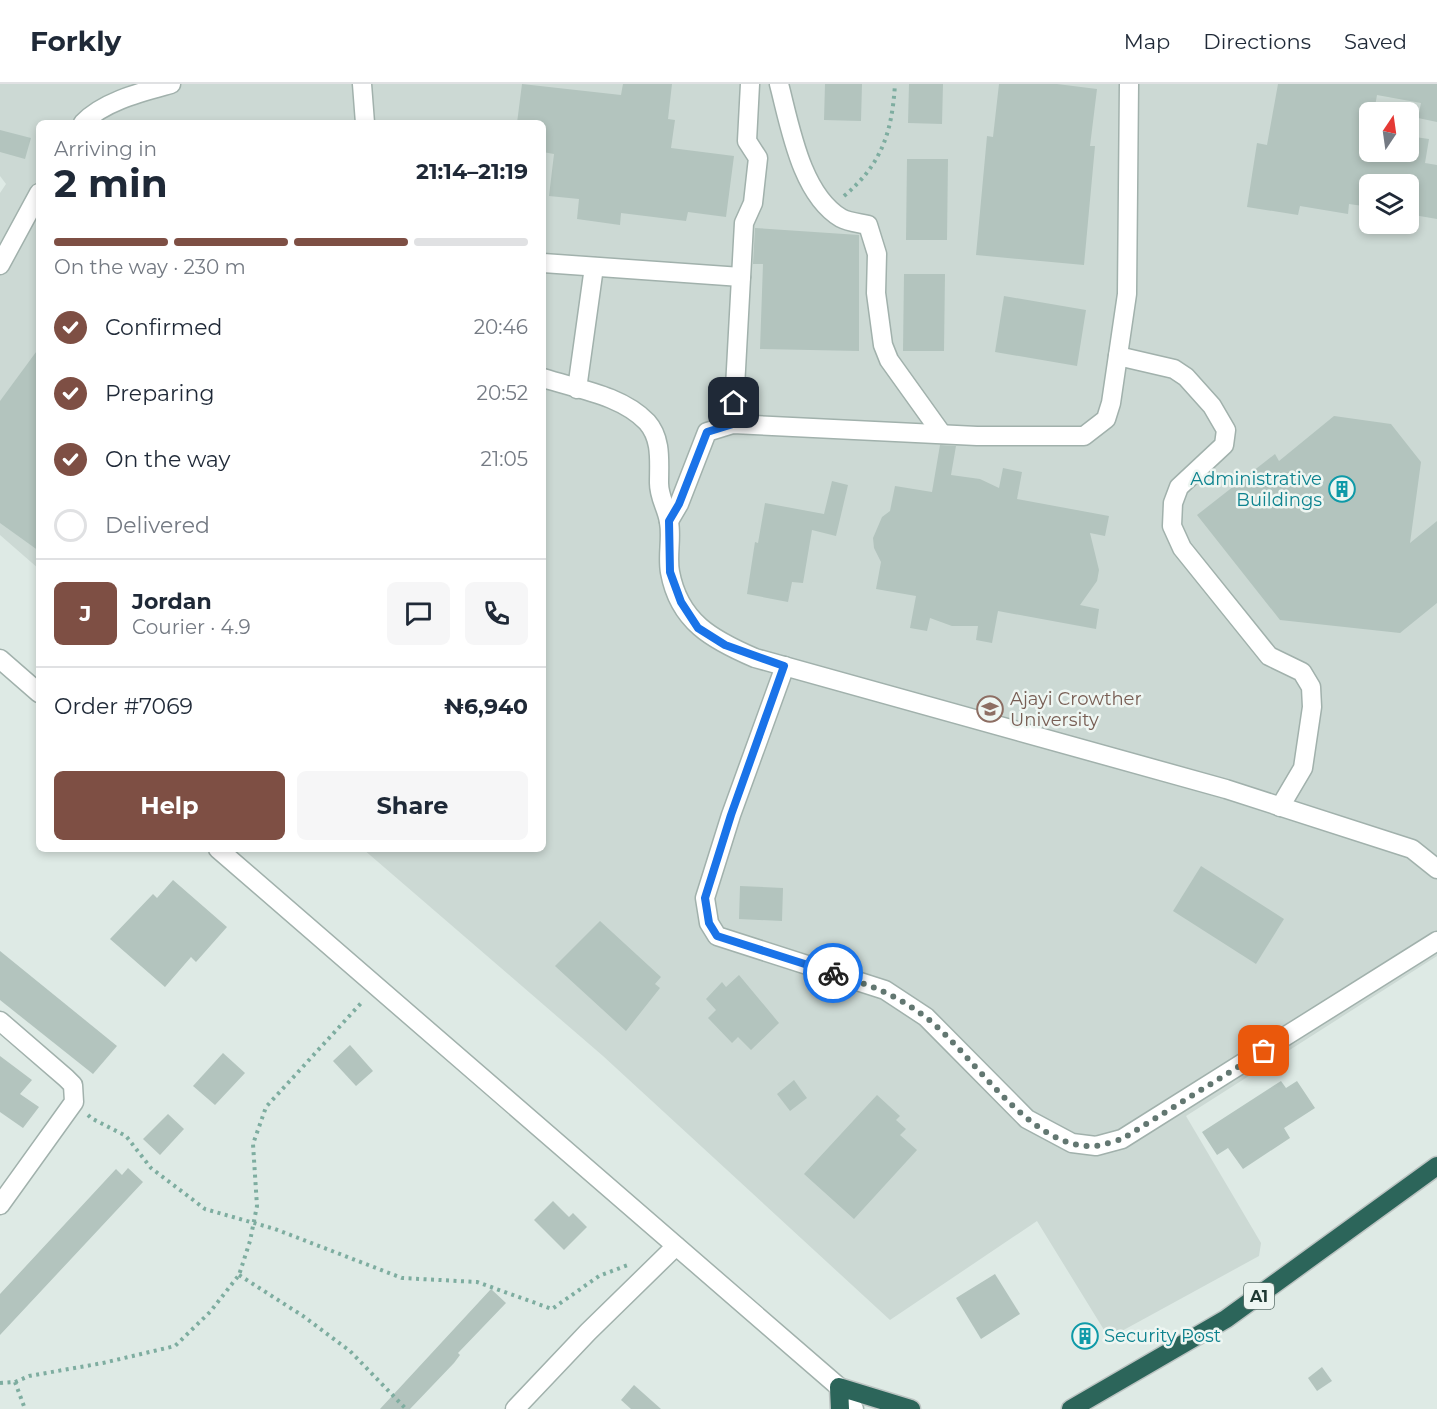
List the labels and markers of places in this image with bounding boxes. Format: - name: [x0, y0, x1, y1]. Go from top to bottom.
- pin: [708, 377, 759, 428]
- place label: Administrative Buildings: [1190, 468, 1322, 511]
- building icon: Administrative Buildings: [1327, 474, 1357, 504]
- place label: Ajayi Crowther University: [1010, 688, 1142, 731]
- school or university icon: Ajayi Crowther University: [975, 694, 1005, 724]
- pin: [1238, 1025, 1289, 1076]
- building icon: Security Post: [1070, 1321, 1100, 1351]
- place label: Security Post: [1104, 1325, 1221, 1347]

